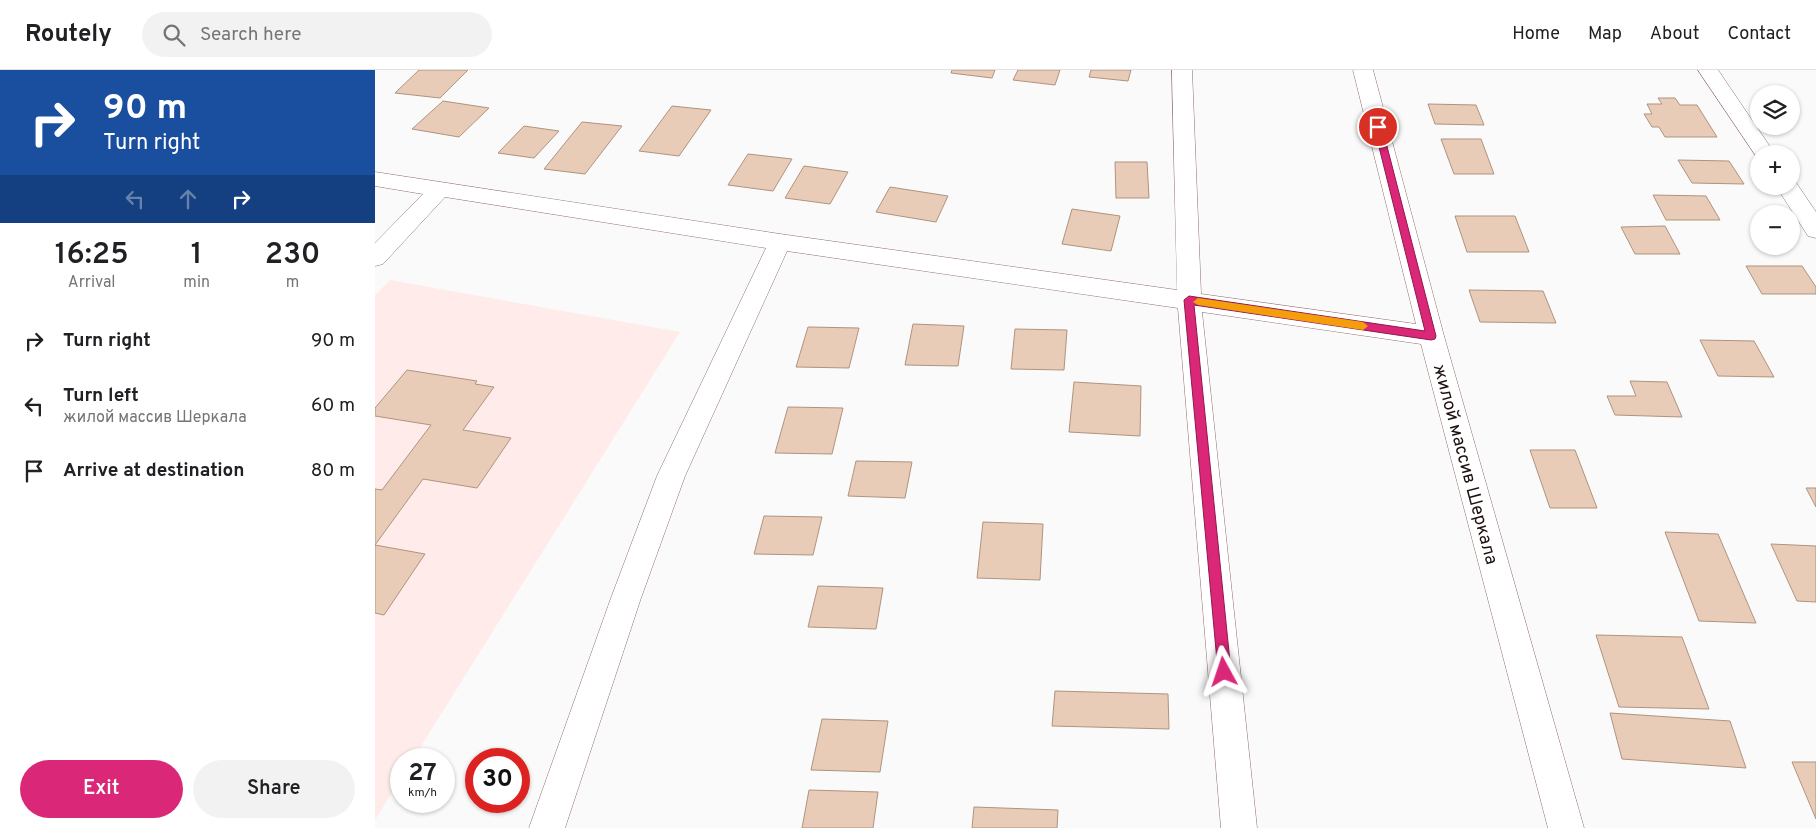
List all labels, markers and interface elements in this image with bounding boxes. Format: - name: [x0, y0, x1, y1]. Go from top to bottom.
- search box: [142, 12, 492, 57]
- text: Routely: [25, 20, 112, 50]
- icon: search: [160, 21, 188, 49]
- text: Search here: [200, 23, 301, 47]
- text: Home: [1512, 23, 1560, 46]
- text: Map: [1588, 23, 1622, 46]
- text: About: [1650, 23, 1699, 46]
- text: Contact: [1727, 23, 1791, 46]
- map controls: [1750, 85, 1800, 255]
- button: layers: [1750, 85, 1800, 135]
- text: 90 m: [103, 87, 187, 131]
- icon: right: [20, 90, 85, 155]
- pin: [1357, 106, 1399, 148]
- icon: arrive: [1364, 113, 1392, 141]
- text: Turn right: [103, 130, 200, 157]
- button: +: [1750, 145, 1800, 195]
- icon: left: [121, 185, 149, 213]
- icon: ahead: [174, 185, 202, 213]
- icon: right: [227, 185, 255, 213]
- button: −: [1750, 205, 1800, 255]
- text: 16:25: [55, 237, 129, 274]
- text: 1: [191, 237, 203, 274]
- text: 230: [265, 237, 320, 274]
- text: Arrival: [68, 273, 116, 293]
- text: min: [183, 273, 210, 293]
- text: m: [286, 273, 299, 293]
- icon: right: [20, 327, 48, 355]
- text: Turn right: [63, 329, 151, 353]
- text: 90 m: [311, 329, 355, 353]
- street label: жилой массив Шеркала: [1427, 362, 1502, 567]
- text: Turn left: [63, 384, 139, 408]
- icon: left: [20, 392, 48, 420]
- text: 60 m: [311, 394, 355, 418]
- text: жилой массив Шеркала: [63, 408, 247, 428]
- icon: arrive: [20, 457, 48, 485]
- text: Arrive at destination: [63, 459, 244, 483]
- text: 80 m: [311, 459, 355, 483]
- position arrow: [1197, 645, 1249, 697]
- speed limit sign: 30: [465, 748, 530, 813]
- text: 27: [408, 758, 437, 790]
- button: Exit: [20, 760, 183, 818]
- button: Share: [193, 760, 355, 818]
- text: km/h: [408, 785, 437, 801]

